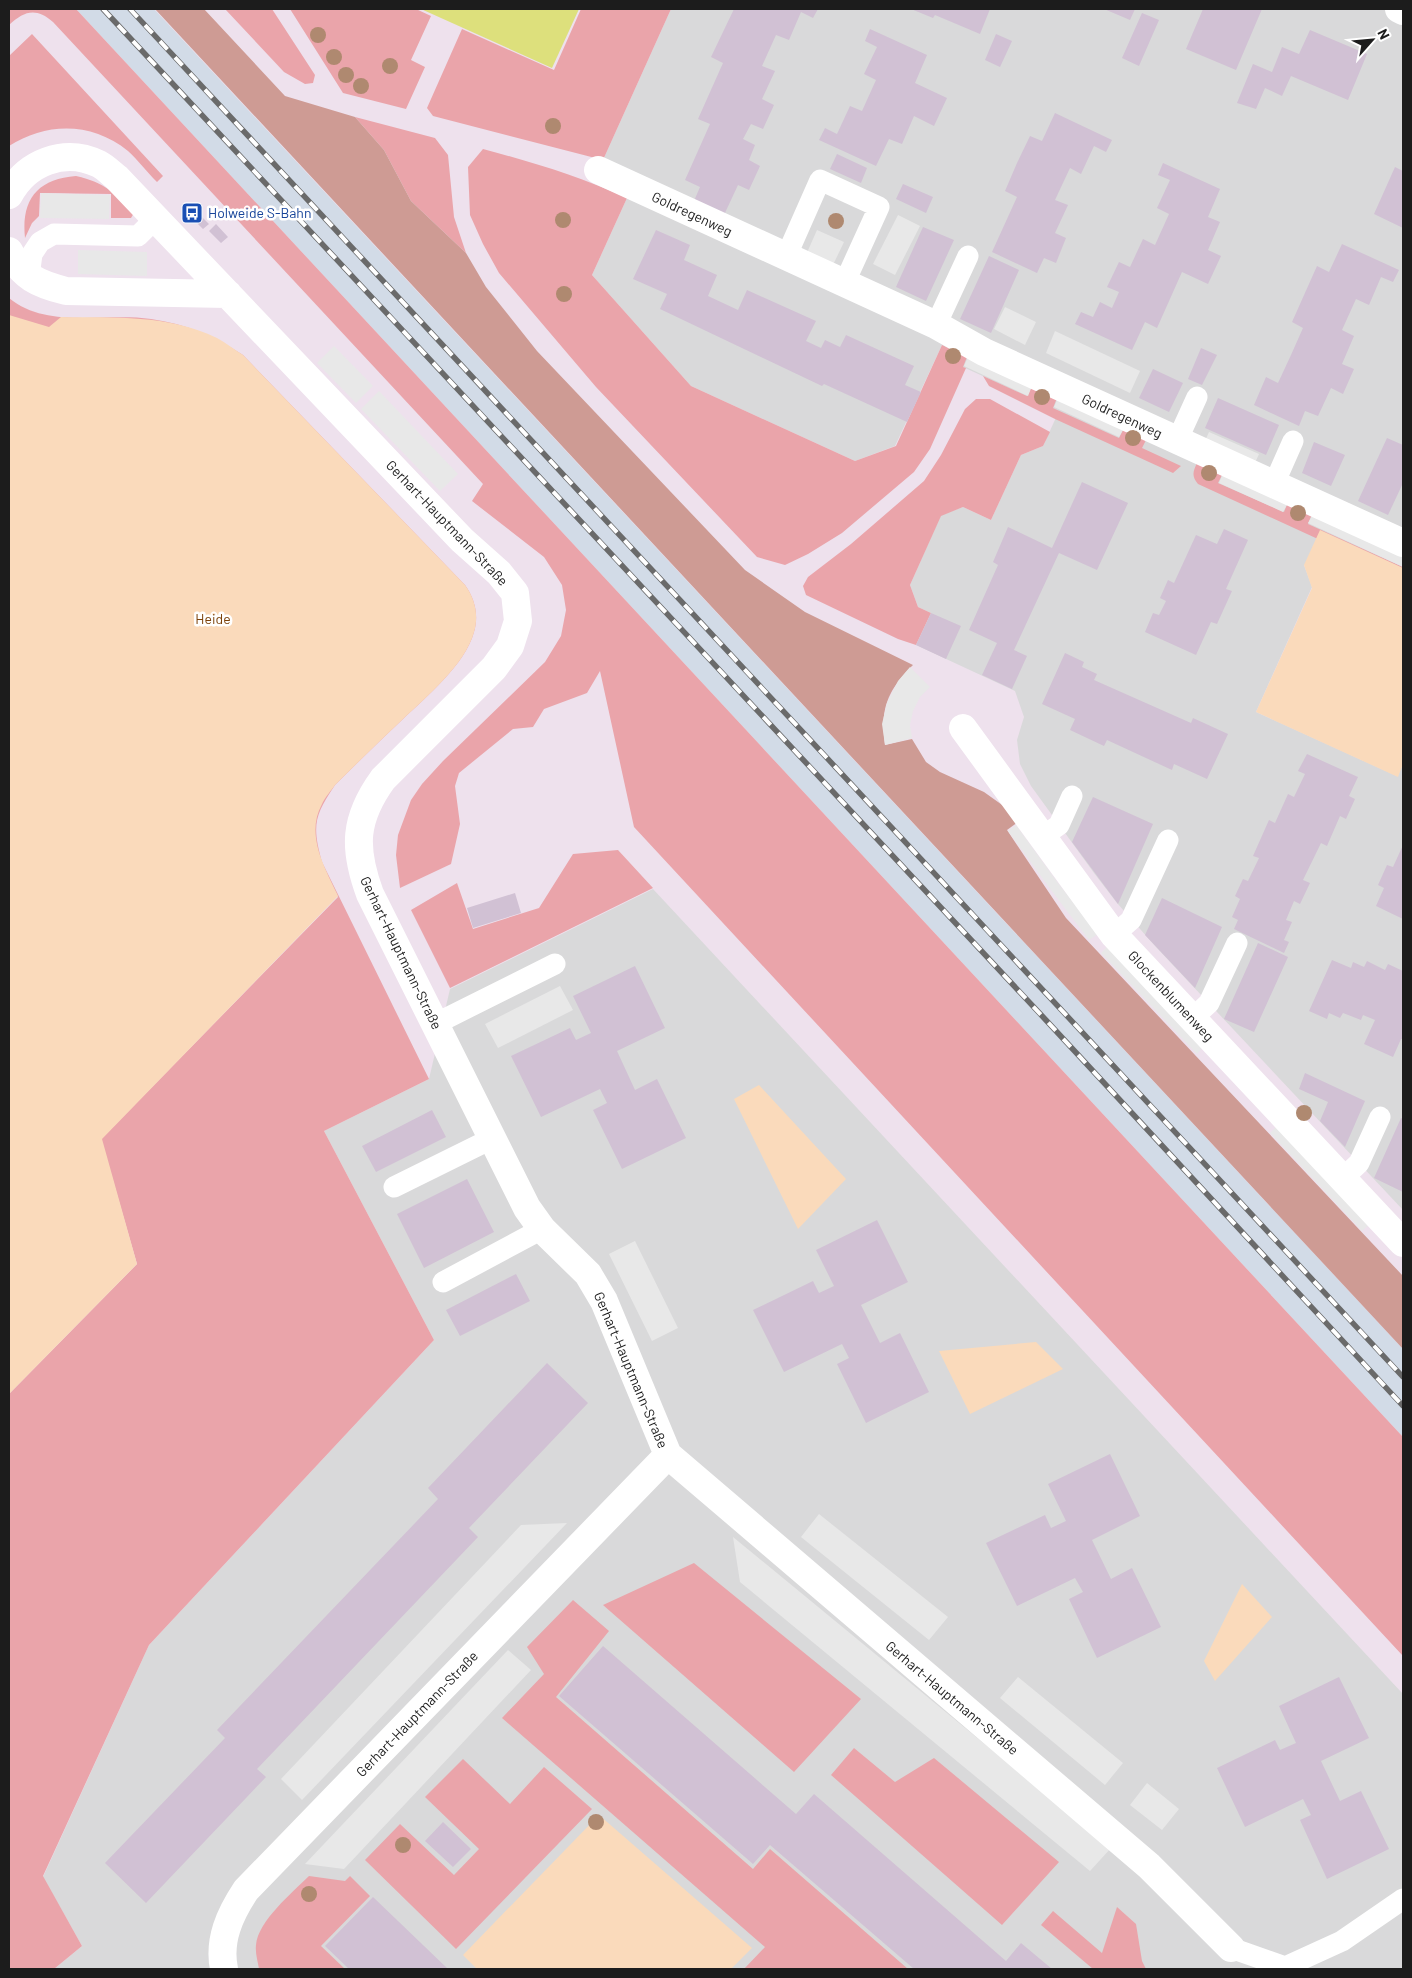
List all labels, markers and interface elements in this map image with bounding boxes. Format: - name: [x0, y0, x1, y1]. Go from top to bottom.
- north arrow: [1347, 15, 1397, 65]
- text: N: [1374, 26, 1394, 42]
- street label: Goldregenweg: [649, 188, 735, 240]
- bus stop icon: Holweide S-Bahn: [180, 201, 204, 225]
- place label: Holweide S-Bahn: [208, 204, 311, 221]
- street label: Goldregenweg: [1079, 390, 1165, 442]
- street label: Gerhart-Hauptmann-Straße: [383, 456, 512, 589]
- park label: Heide: [195, 610, 231, 627]
- street label: Gerhart-Hauptmann-Straße: [357, 873, 446, 1032]
- street label: Glockenblumenweg: [1125, 947, 1218, 1045]
- street label: Gerhart-Hauptmann-Straße: [591, 1289, 672, 1451]
- street label: Gerhart-Hauptmann-Straße: [882, 1637, 1022, 1758]
- street label: Gerhart-Hauptmann-Straße: [352, 1647, 481, 1780]

